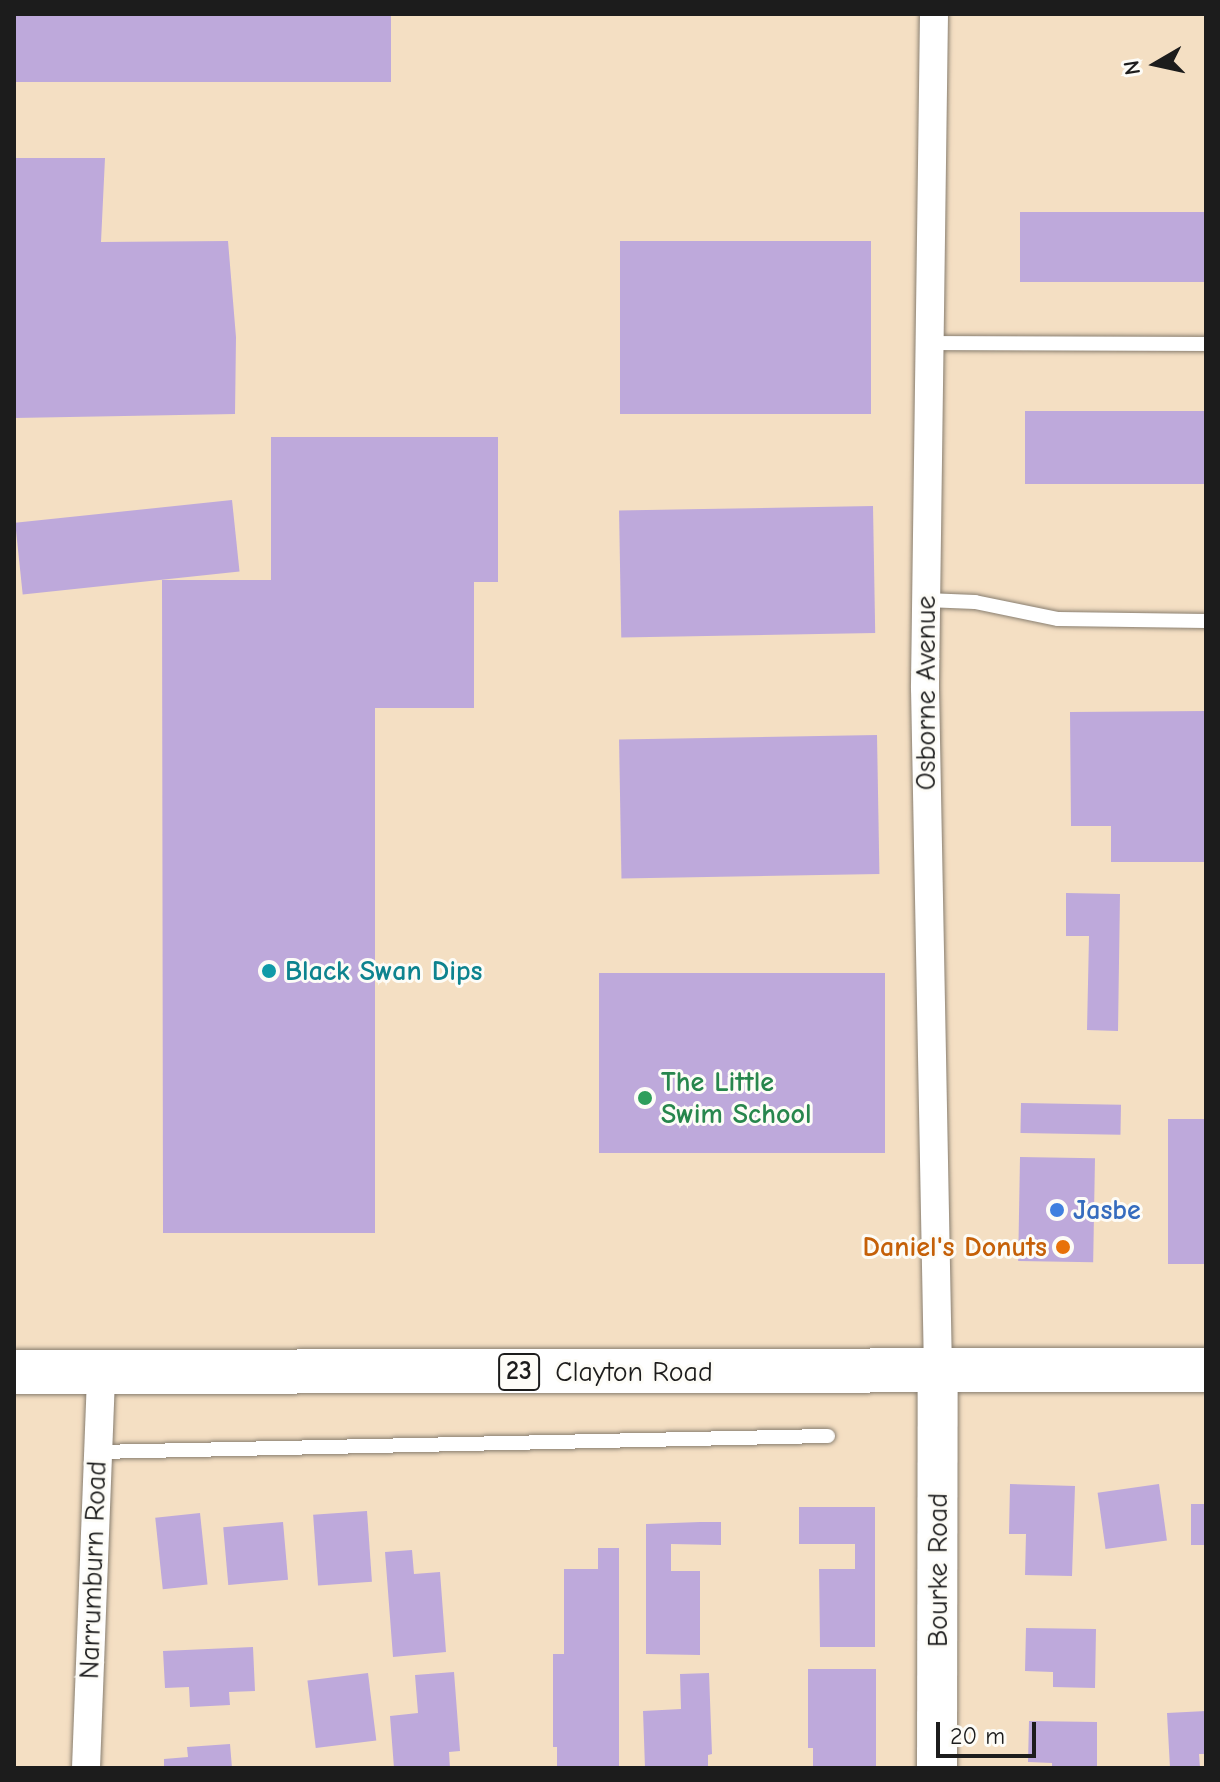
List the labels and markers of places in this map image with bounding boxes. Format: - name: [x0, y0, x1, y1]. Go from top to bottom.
- place label: Black Swan Dips: [285, 954, 482, 988]
- marker: Black Swan Dips: [260, 962, 278, 980]
- place label: The Little Swim School: [661, 1065, 811, 1131]
- marker: The Little Swim School: [636, 1089, 654, 1107]
- place label: Jasbe: [1073, 1193, 1141, 1227]
- marker: Jasbe: [1048, 1201, 1066, 1219]
- place label: Daniel's Donuts: [863, 1230, 1047, 1264]
- marker: Daniel's Donuts: [1054, 1238, 1072, 1256]

